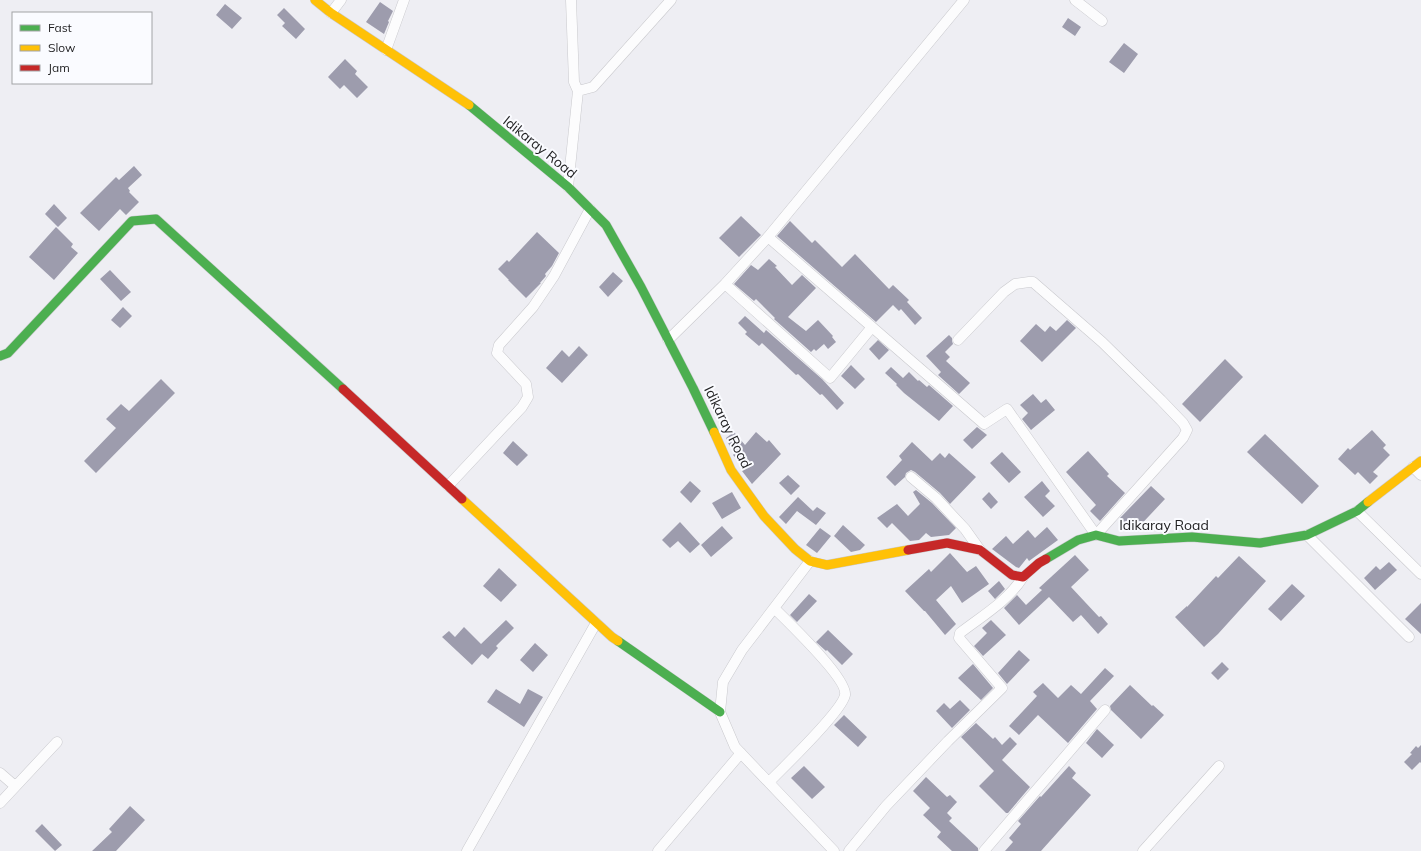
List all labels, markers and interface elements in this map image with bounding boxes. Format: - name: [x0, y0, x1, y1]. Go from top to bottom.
- legend: [12, 12, 152, 84]
- text: Fast: [48, 20, 72, 35]
- text: Slow: [48, 40, 76, 55]
- text: Jam: [48, 60, 70, 75]
- street label: Idikaray Road: [499, 112, 581, 182]
- street label: Idikaray Road: [700, 383, 756, 471]
- street label: Idikaray Road: [1119, 516, 1209, 534]

